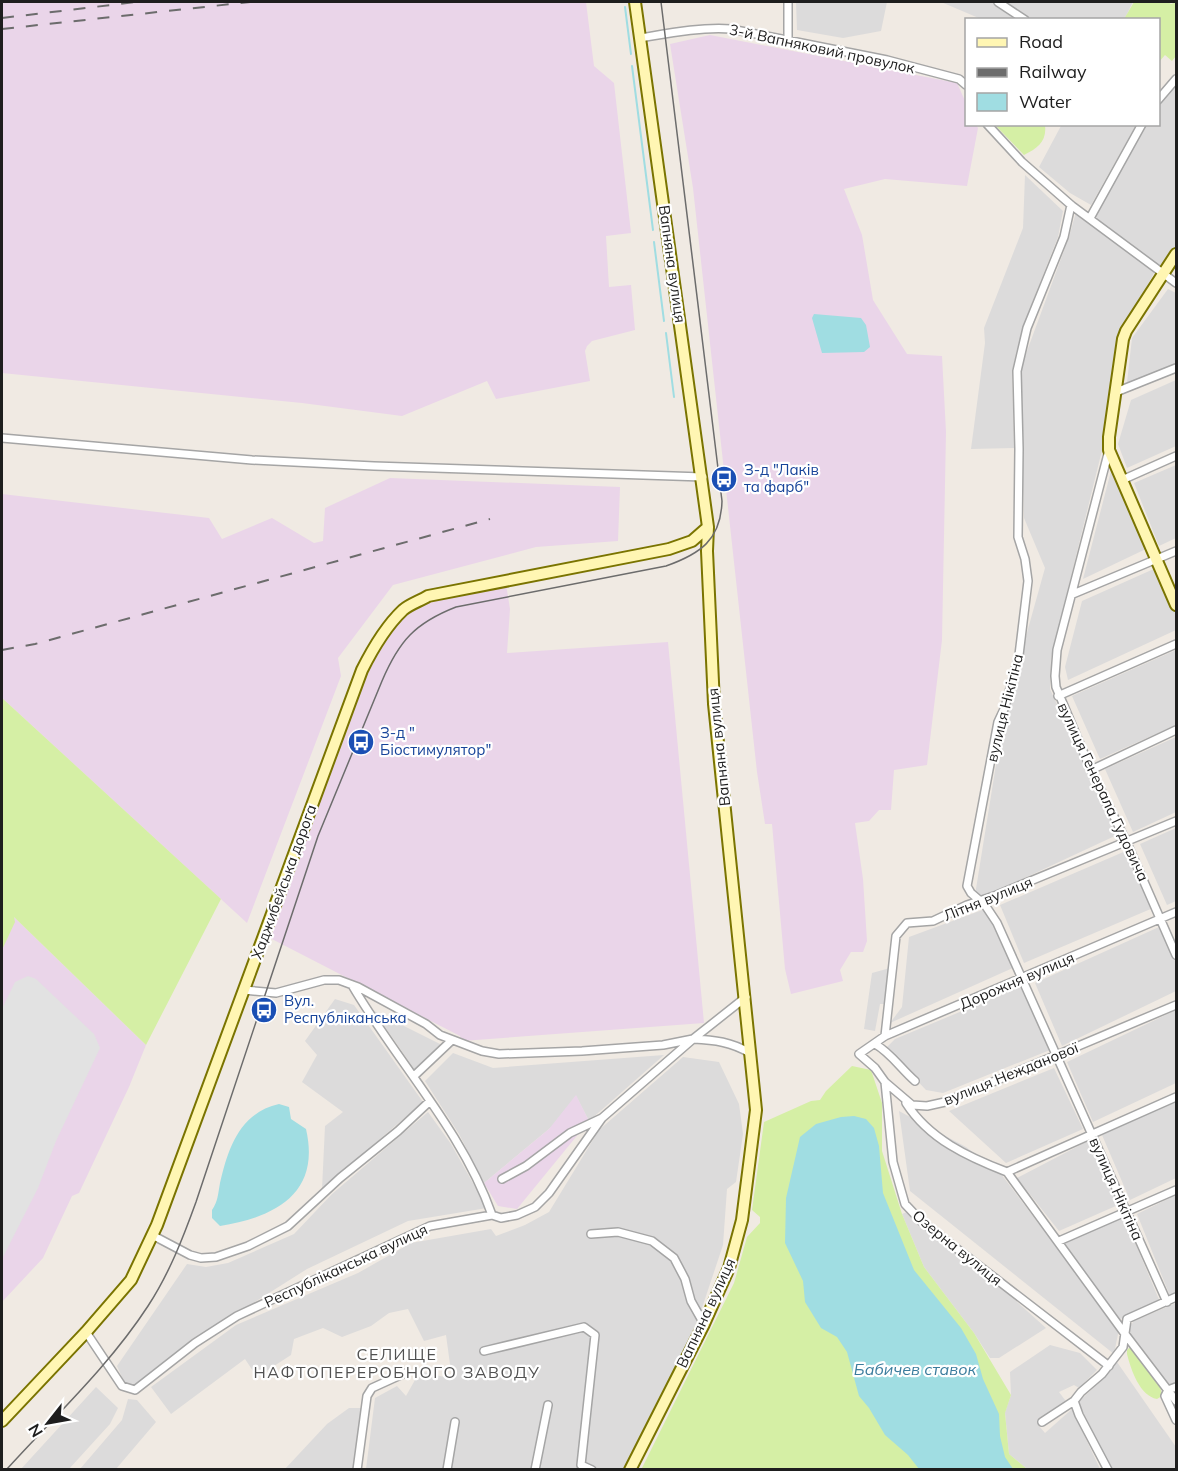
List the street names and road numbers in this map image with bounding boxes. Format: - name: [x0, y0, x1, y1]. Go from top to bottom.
- street label: 3-й Вапняковий провулок: [728, 20, 917, 78]
- street label: Вапняна вулиця: [655, 204, 690, 324]
- street label: вулиця Нікітіна: [982, 652, 1027, 764]
- street label: Вапняна вулиця: [703, 687, 734, 807]
- street label: вулиця Генерала Гудовича: [1054, 699, 1153, 884]
- street label: Хаджибейська дорога: [247, 802, 320, 962]
- street label: Літня вулиця: [941, 872, 1035, 925]
- street label: Дорожня вулиця: [956, 948, 1077, 1013]
- street label: вулиця Нежданової: [941, 1038, 1081, 1109]
- street label: вулиця Нікітіна: [1085, 1134, 1148, 1243]
- street label: Озерна вулиця: [909, 1206, 1006, 1290]
- street label: Республіканська вулиця: [261, 1219, 430, 1312]
- street label: Вапняна вулиця: [672, 1255, 739, 1371]

